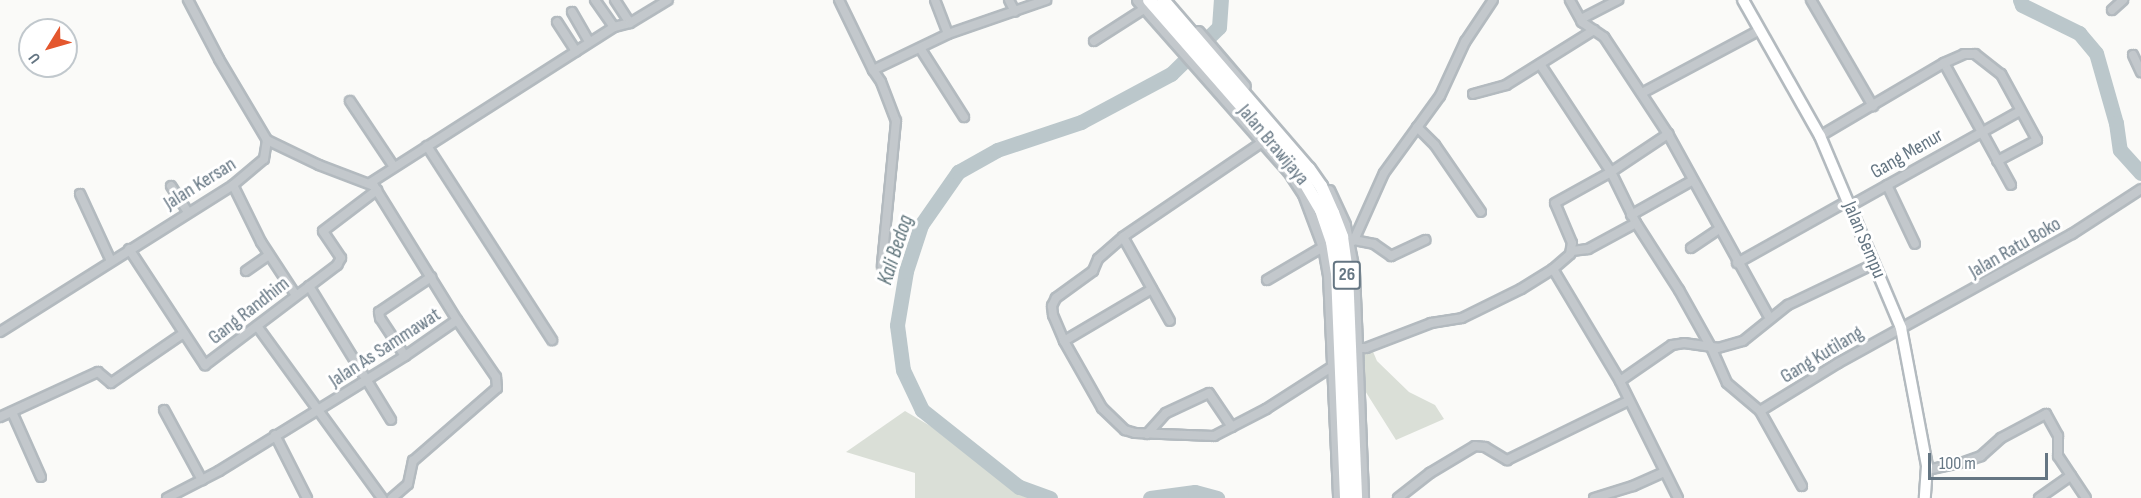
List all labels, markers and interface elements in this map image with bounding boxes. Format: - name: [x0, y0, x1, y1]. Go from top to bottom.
- north arrow: [18, 18, 78, 78]
- text: U: [25, 49, 45, 67]
- street label: Jalan Brawijaya: [1232, 100, 1314, 190]
- street label: Gang Menur: [1866, 124, 1948, 184]
- street label: Jalan Kersan: [160, 152, 240, 216]
- street label: Jalan Sempu: [1837, 198, 1891, 282]
- water label: Kali Bedog: [873, 212, 919, 288]
- street label: Jalan Ratu Boko: [1965, 212, 2065, 284]
- road number: 26: [1332, 260, 1362, 290]
- street label: Gang Randhim: [204, 272, 294, 350]
- street label: Jalan As Sammawat: [325, 303, 445, 393]
- street label: Gang Kutilang: [1776, 321, 1868, 389]
- scale bar: [1931, 441, 2051, 479]
- text: 100 m: [1939, 453, 1976, 474]

